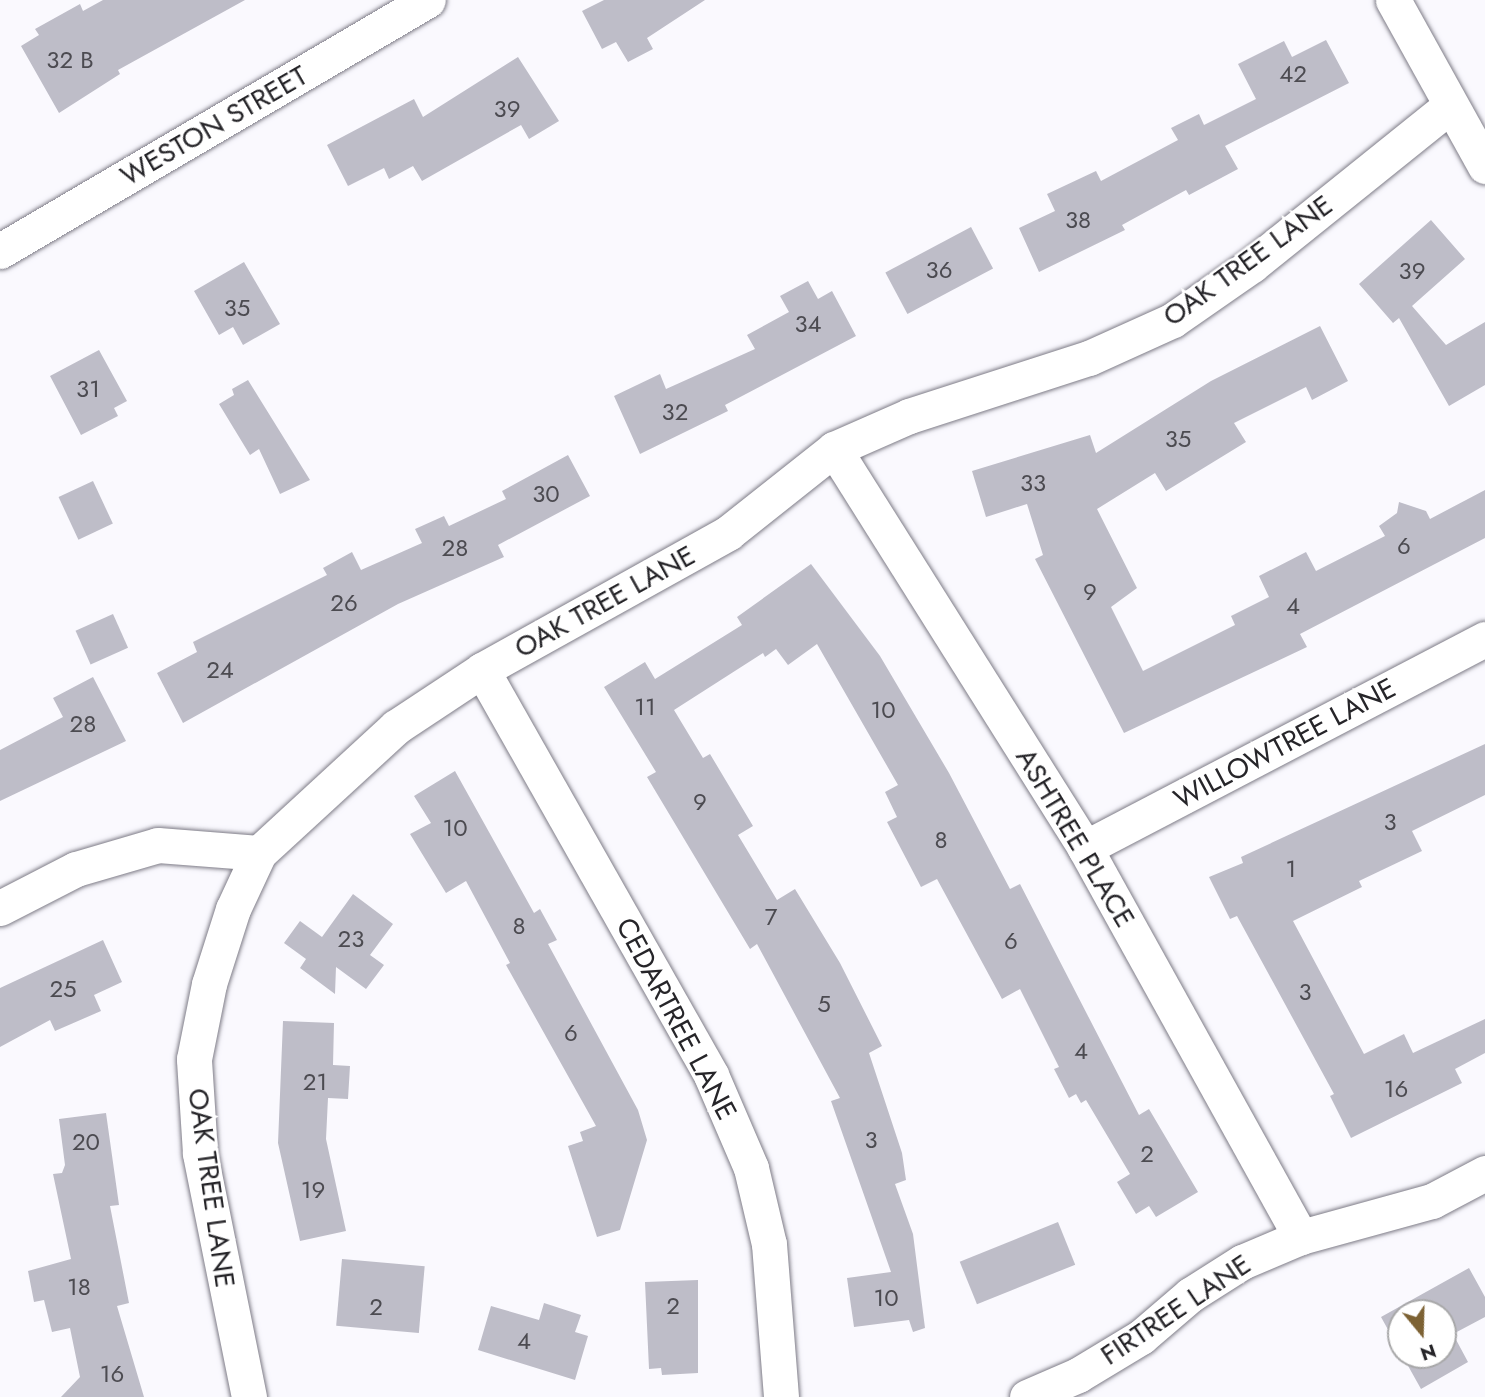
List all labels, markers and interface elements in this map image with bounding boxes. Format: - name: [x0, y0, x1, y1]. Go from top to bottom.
- house number: 32 B: [46, 46, 94, 74]
- street label: WESTON STREET: [115, 59, 313, 193]
- house number: 42: [1279, 60, 1307, 88]
- house number: 39: [494, 95, 520, 123]
- street label: OAK TREE LANE: [1157, 188, 1339, 334]
- house number: 38: [1065, 206, 1091, 234]
- house number: 36: [926, 256, 952, 284]
- house number: 39: [1399, 257, 1425, 285]
- house number: 35: [224, 294, 250, 322]
- house number: 34: [794, 310, 822, 338]
- house number: 31: [76, 375, 100, 403]
- house number: 32: [662, 398, 688, 426]
- house number: 35: [1165, 425, 1191, 453]
- house number: 33: [1020, 469, 1046, 497]
- house number: 30: [532, 480, 560, 508]
- house number: 6: [1397, 532, 1411, 560]
- house number: 28: [442, 534, 468, 562]
- street label: OAK TREE LANE: [509, 539, 701, 665]
- house number: 9: [1083, 578, 1097, 606]
- house number: 26: [330, 589, 358, 617]
- house number: 4: [1286, 592, 1300, 620]
- house number: 24: [206, 656, 234, 684]
- street label: WILLOWTREE LANE: [1169, 671, 1401, 817]
- house number: 11: [634, 693, 656, 721]
- house number: 10: [870, 696, 896, 724]
- house number: 28: [70, 710, 96, 738]
- street label: ASHTREE PLACE: [1008, 742, 1142, 934]
- house number: 9: [693, 788, 707, 816]
- house number: 3: [1383, 808, 1397, 836]
- house number: 10: [442, 814, 468, 842]
- house number: 8: [934, 826, 948, 854]
- house number: 1: [1286, 855, 1296, 883]
- house number: 7: [765, 903, 777, 931]
- house number: 8: [512, 912, 526, 940]
- street label: CEDARTREE LANE: [609, 912, 743, 1126]
- house number: 23: [338, 925, 364, 953]
- house number: 6: [1004, 927, 1018, 955]
- house number: 25: [49, 975, 77, 1003]
- house number: 3: [1298, 978, 1312, 1006]
- house number: 5: [817, 990, 831, 1018]
- house number: 6: [564, 1019, 578, 1047]
- house number: 4: [1074, 1037, 1088, 1065]
- house number: 21: [303, 1068, 327, 1096]
- house number: 16: [1384, 1075, 1408, 1103]
- street label: OAK TREE LANE: [180, 1086, 242, 1290]
- house number: 3: [864, 1126, 878, 1154]
- house number: 20: [72, 1128, 100, 1156]
- house number: 2: [1140, 1140, 1154, 1168]
- house number: 19: [301, 1176, 325, 1204]
- street label: FIRTREE LANE: [1095, 1248, 1257, 1372]
- house number: 18: [67, 1273, 91, 1301]
- house number: 10: [873, 1284, 899, 1312]
- house number: 2: [666, 1292, 680, 1320]
- house number: 2: [369, 1293, 383, 1321]
- north arrow: [1387, 1299, 1457, 1369]
- house number: 4: [517, 1327, 531, 1355]
- text: N: [1417, 1337, 1440, 1368]
- house number: 16: [100, 1360, 124, 1388]

